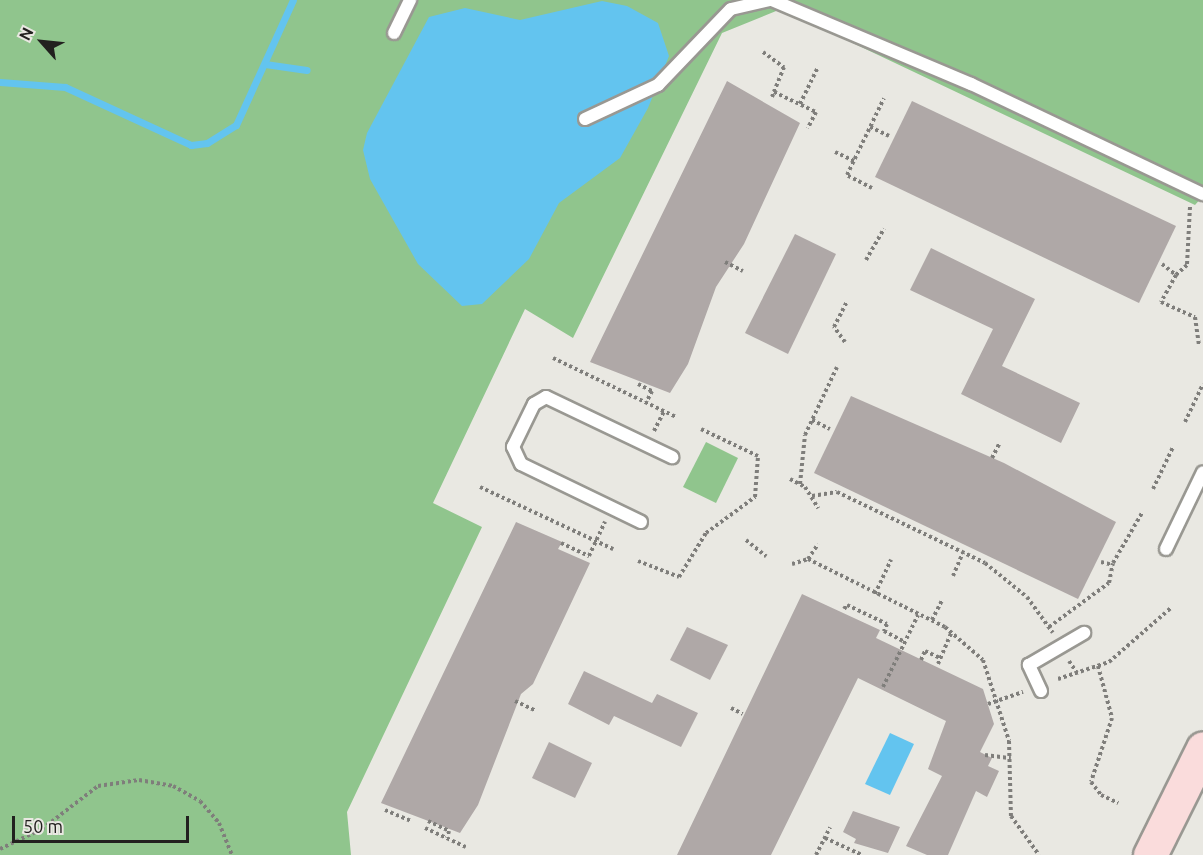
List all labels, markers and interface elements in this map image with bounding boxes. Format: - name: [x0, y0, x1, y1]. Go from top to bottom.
- north arrow: [12, 12, 72, 72]
- text: N: [15, 24, 37, 43]
- scale bar: [15, 804, 192, 842]
- text: 50 m: [23, 816, 63, 836]

